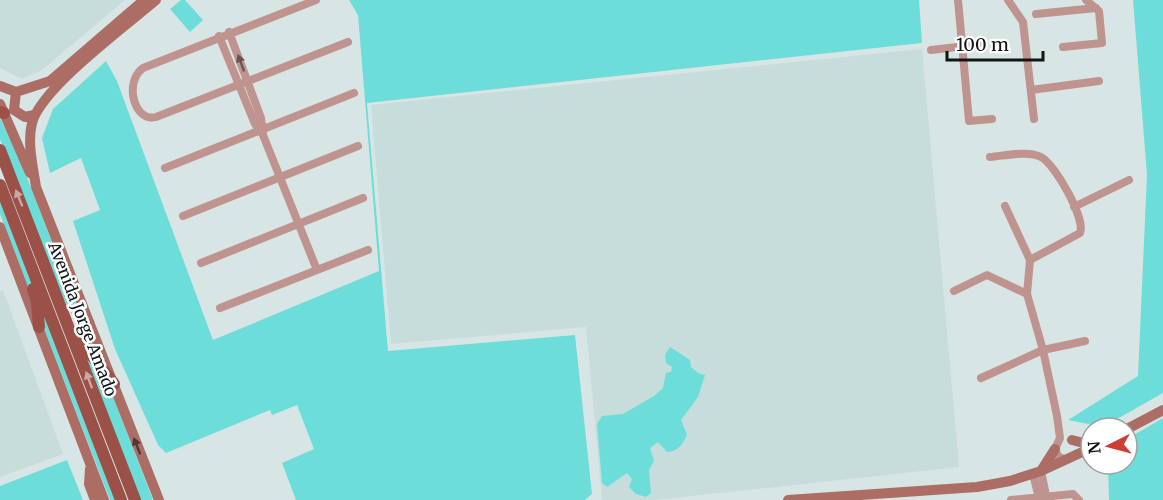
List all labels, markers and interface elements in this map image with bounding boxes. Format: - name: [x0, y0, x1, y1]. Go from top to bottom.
- scale bar: [947, 24, 1043, 62]
- text: 100 m: [956, 33, 1009, 56]
- one-way arrow: [236, 54, 245, 72]
- one-way arrow: [14, 188, 24, 206]
- street label: Avenida Jorge Amado: [44, 238, 122, 399]
- one-way arrow: [84, 370, 94, 388]
- north arrow: [1079, 416, 1139, 476]
- one-way arrow: [132, 436, 142, 454]
- text: N: [1083, 440, 1105, 455]

